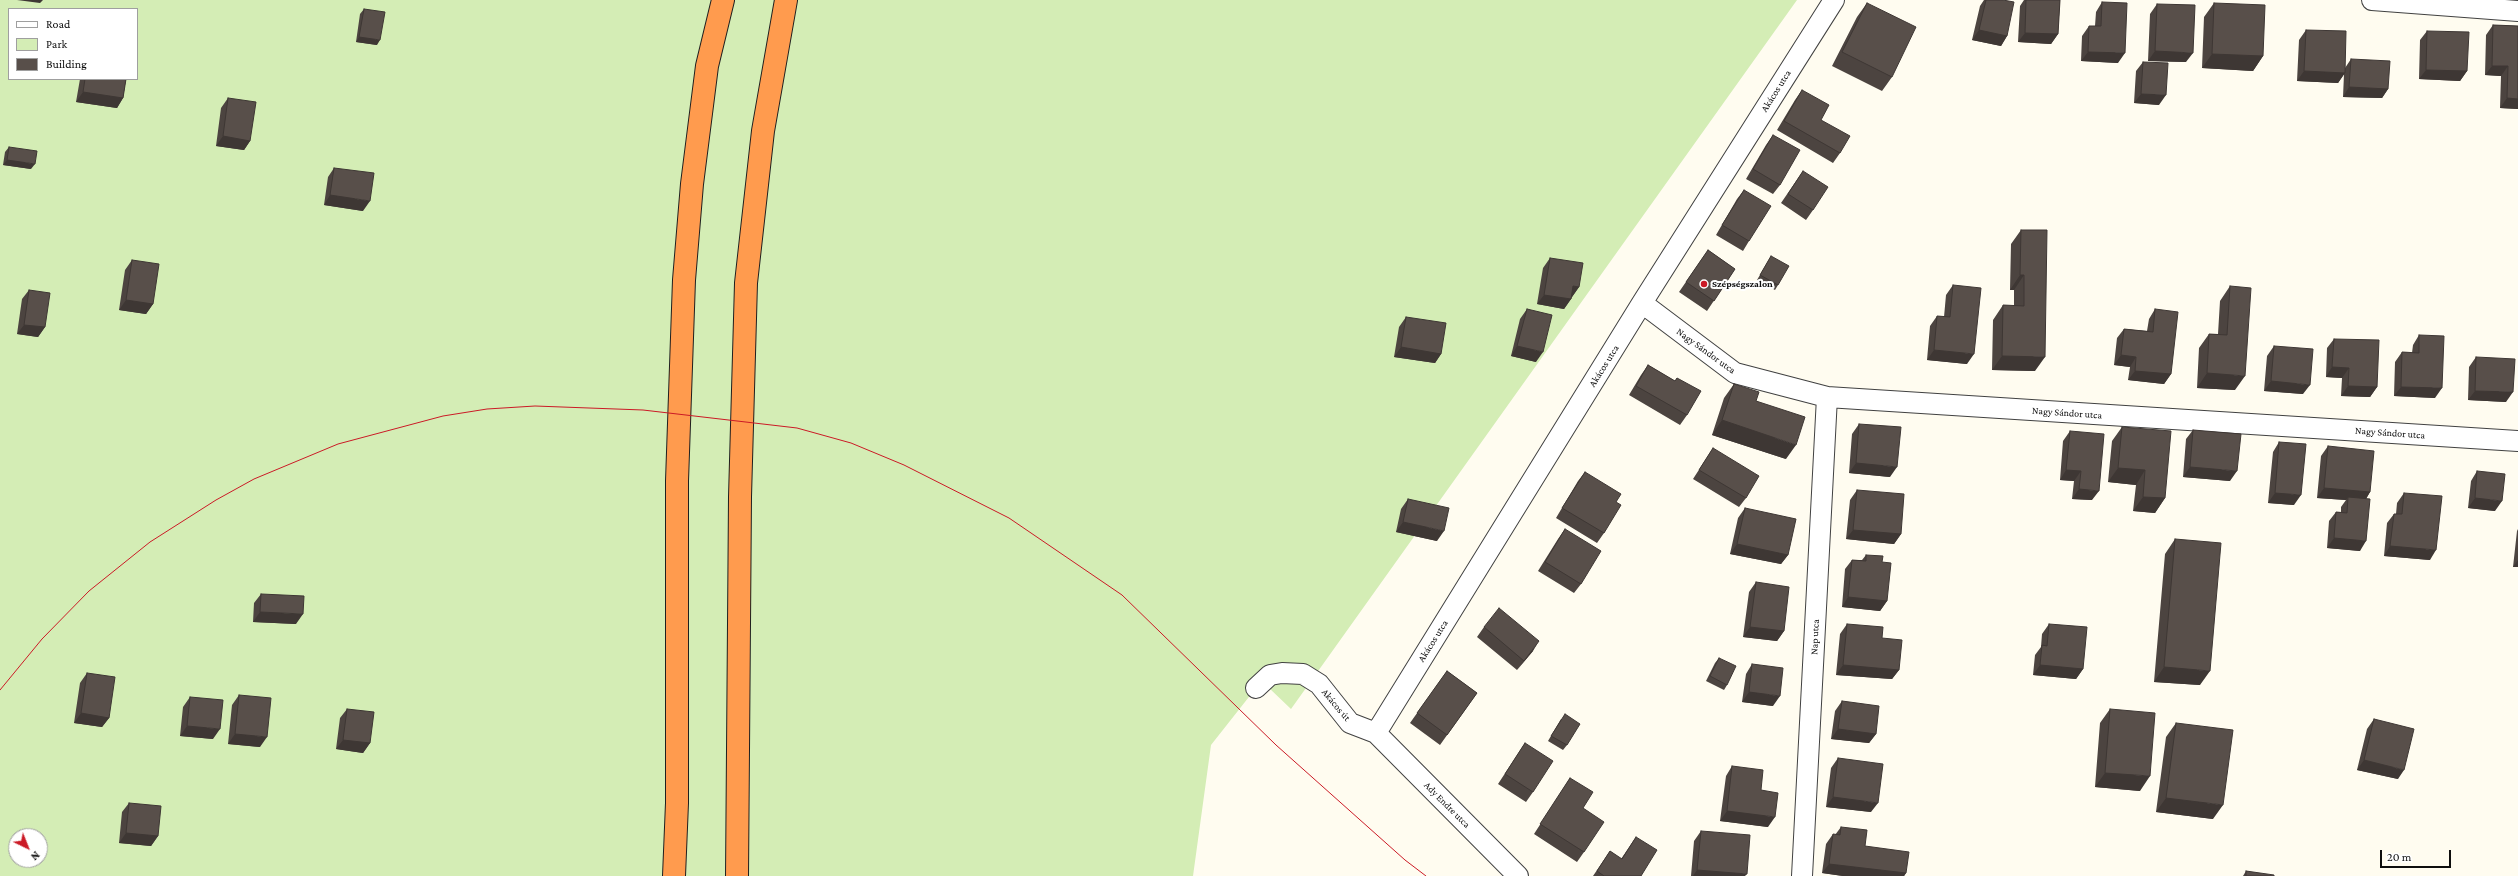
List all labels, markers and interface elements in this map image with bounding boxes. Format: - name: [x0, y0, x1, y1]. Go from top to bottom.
- legend: [8, 8, 138, 80]
- text: Road: [46, 17, 70, 31]
- text: Park: [46, 37, 67, 51]
- text: Building: [46, 57, 87, 71]
- street label: Akácos utca: [1758, 68, 1794, 114]
- place label: Szépségszalon: [1712, 278, 1773, 290]
- marker: Szépségszalon: [1699, 279, 1709, 289]
- street label: Nagy Sándor utca: [1674, 326, 1738, 376]
- street label: Akácos utca: [1586, 343, 1622, 389]
- street label: Nagy Sándor utca: [2032, 405, 2102, 421]
- street label: Nagy Sándor utca: [2355, 425, 2425, 441]
- street label: Akácos utca: [1415, 618, 1451, 664]
- street label: Nap utca: [1808, 619, 1822, 655]
- street label: Akácos út: [1319, 686, 1353, 724]
- street label: Ady Endre utca: [1421, 779, 1473, 831]
- north arrow: [8, 828, 48, 868]
- scale bar: [2382, 842, 2453, 868]
- text: N: [29, 849, 42, 863]
- text: 20 m: [2387, 850, 2411, 864]

